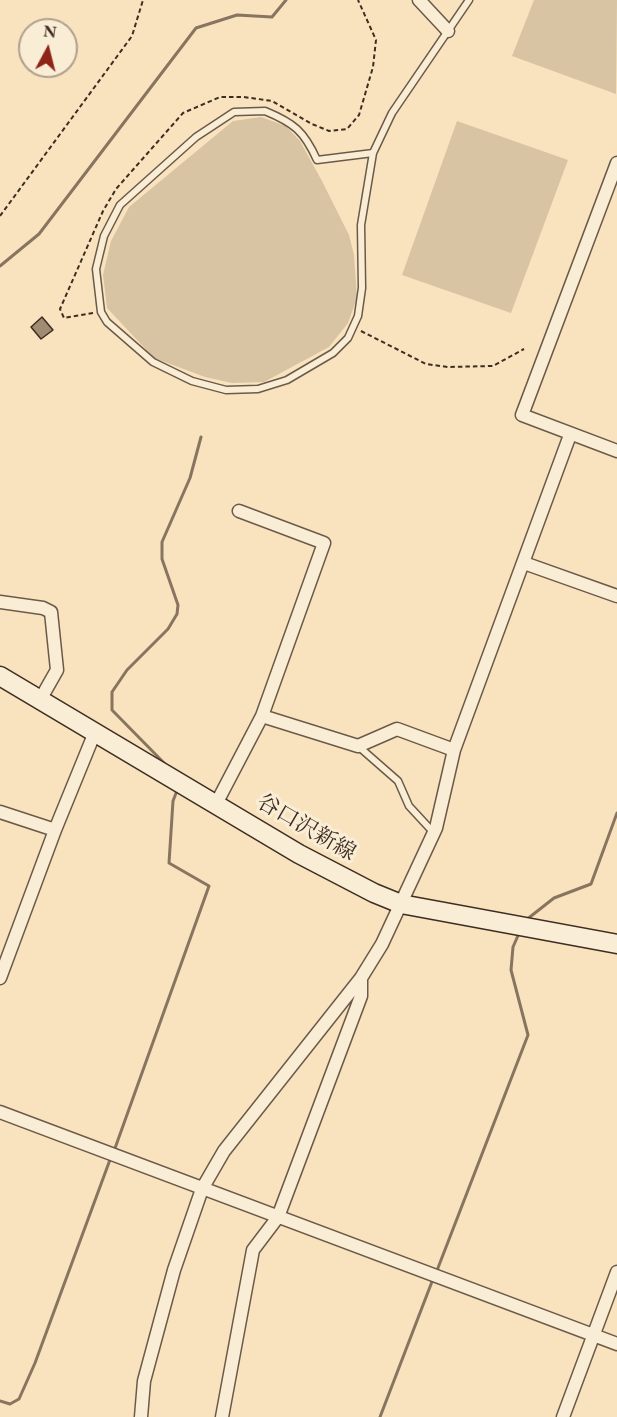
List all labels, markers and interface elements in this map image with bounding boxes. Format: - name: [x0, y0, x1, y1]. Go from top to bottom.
- north arrow: [18, 18, 78, 78]
- text: N: [42, 20, 58, 43]
- street label: 谷口沢新線: [252, 789, 360, 867]

